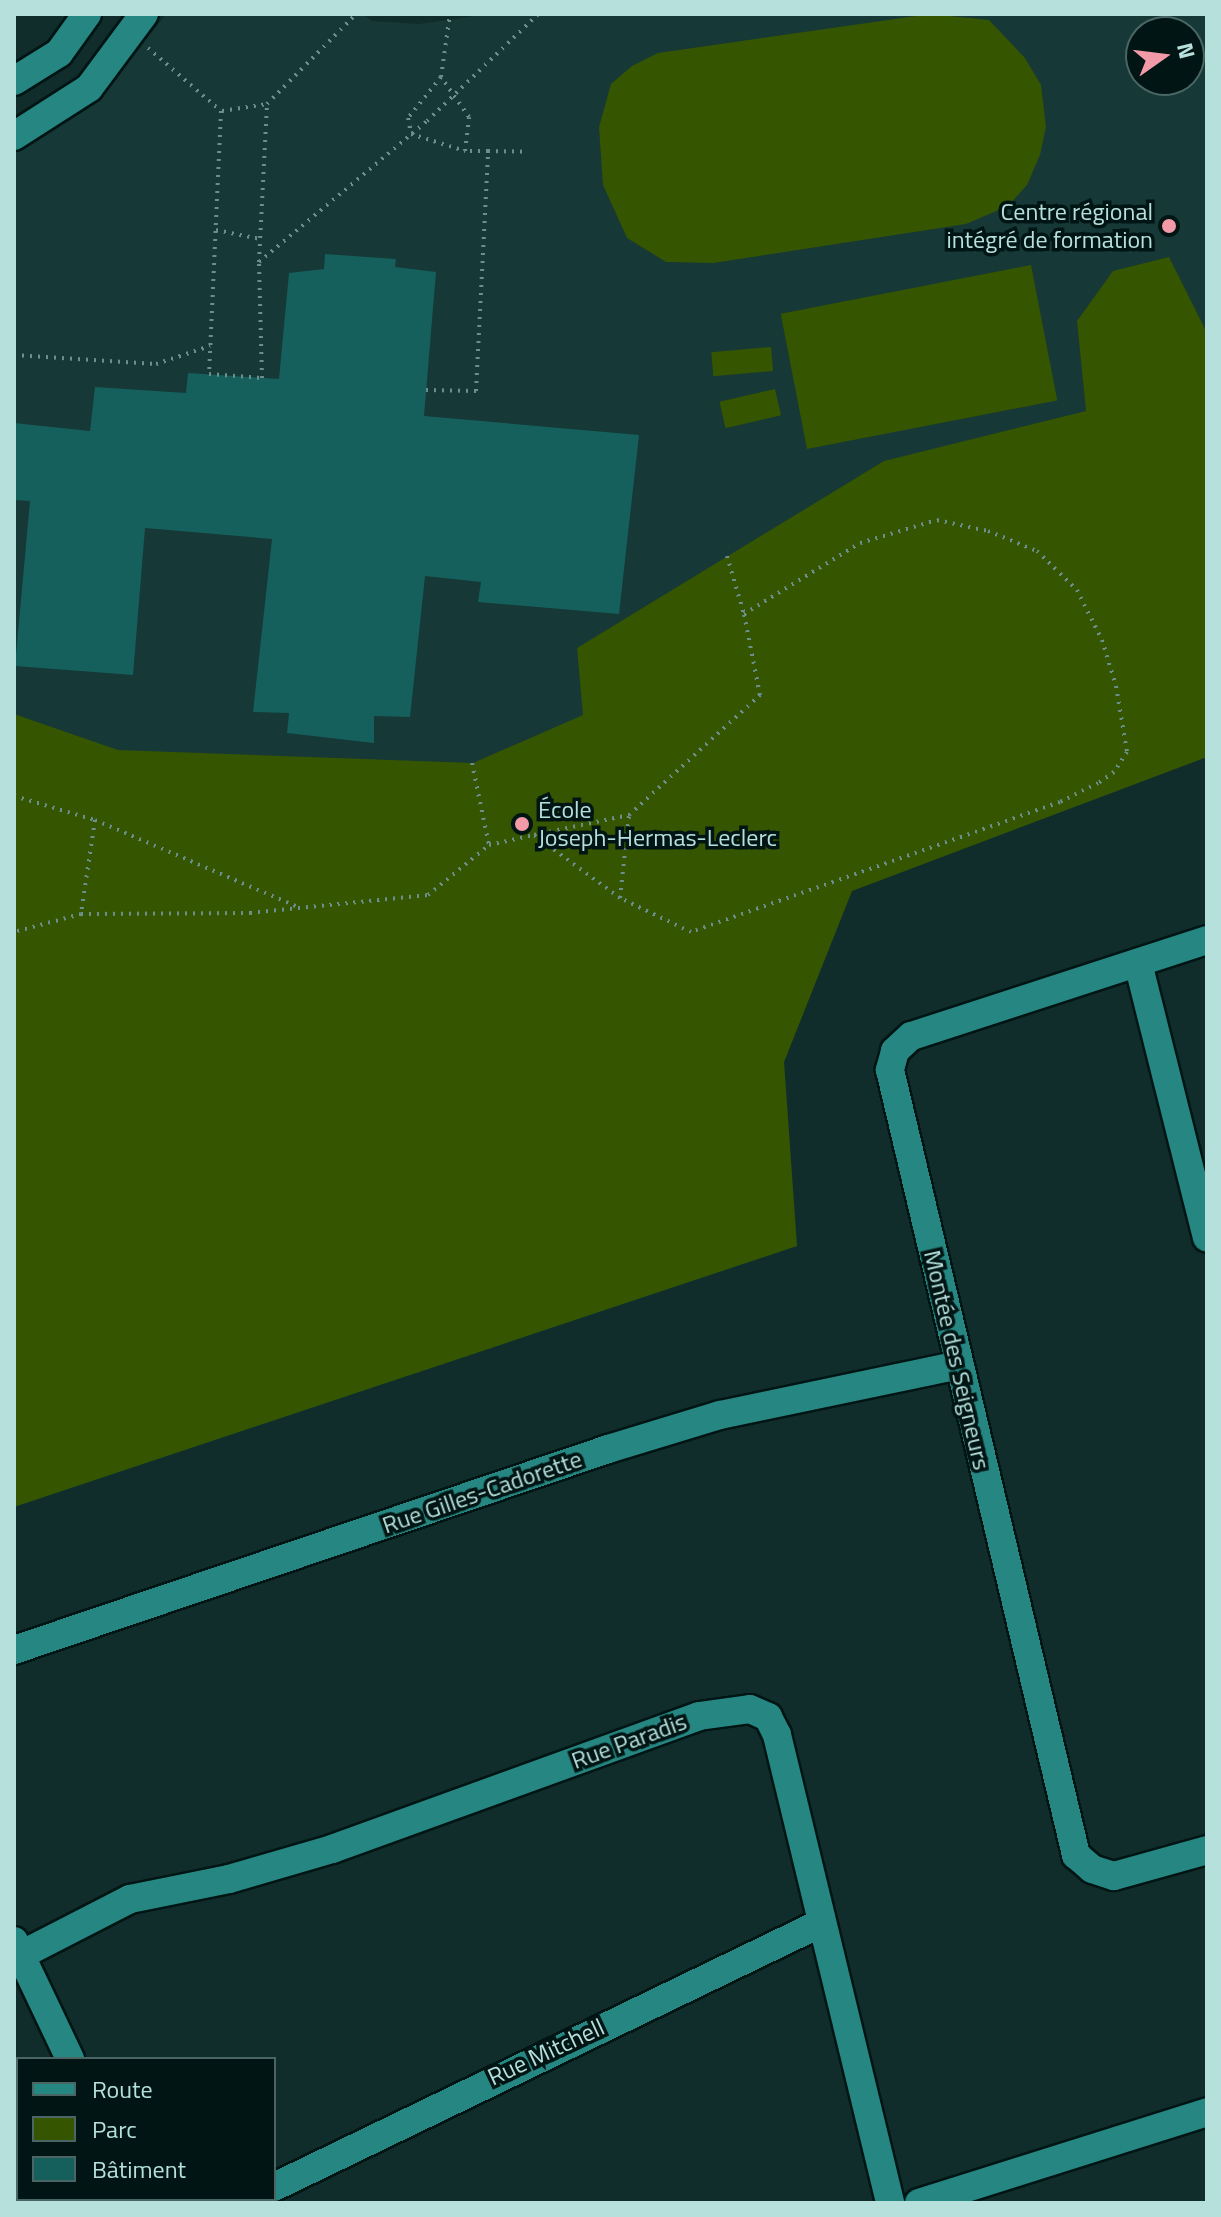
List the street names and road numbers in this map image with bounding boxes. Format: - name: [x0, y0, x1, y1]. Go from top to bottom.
- street label: Montée des Seigneurs: [918, 1247, 996, 1473]
- street label: Rue Gilles-Cadorette: [378, 1444, 586, 1540]
- street label: Rue Paradis: [567, 1707, 691, 1775]
- street label: Rue Mitchell: [483, 2012, 609, 2092]

